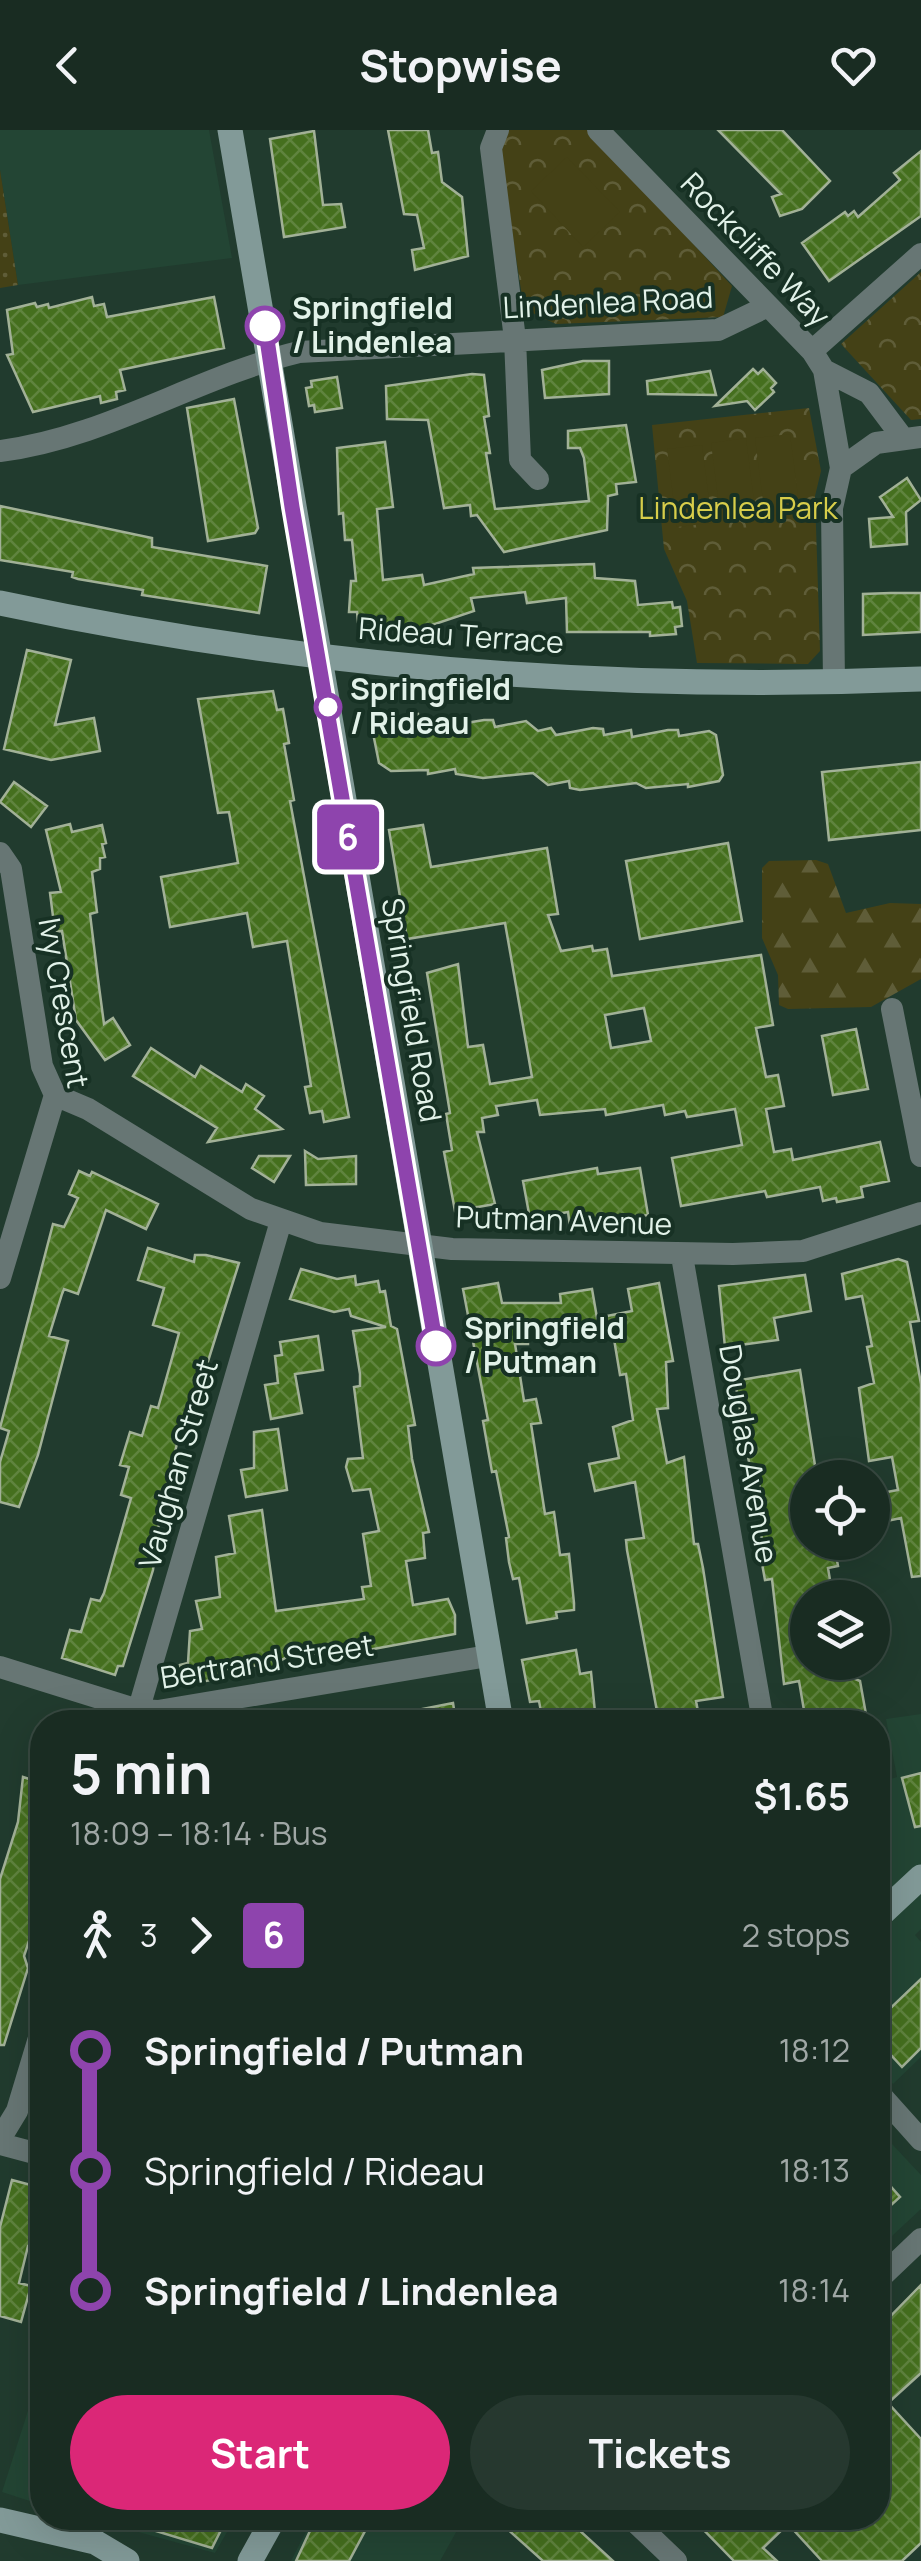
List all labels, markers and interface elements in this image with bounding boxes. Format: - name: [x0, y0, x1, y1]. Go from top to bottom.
- text: Stopwise: [359, 34, 562, 96]
- icon: back: [40, 38, 95, 93]
- icon: heart: [826, 38, 881, 93]
- street label: Rockcliffe Way: [672, 163, 840, 335]
- street label: Lindenlea Road: [502, 276, 714, 327]
- place label: Springfield / Lindenlea: [292, 287, 453, 362]
- marker: Springfield / Lindenlea: [246, 307, 284, 345]
- park label: Lindenlea Park: [638, 487, 839, 528]
- street label: Rideau Terrace: [357, 607, 565, 662]
- place label: Springfield / Rideau: [350, 668, 511, 743]
- marker: Springfield / Rideau: [315, 694, 341, 720]
- line badge: 6: [316, 804, 380, 870]
- text: 6: [337, 813, 359, 861]
- street label: Springfield Road: [373, 894, 452, 1125]
- street label: Ivy Crescent: [29, 914, 100, 1091]
- street label: Putman Avenue: [455, 1195, 673, 1244]
- place label: Springfield / Putman: [464, 1307, 625, 1382]
- marker: Springfield / Putman: [417, 1327, 455, 1365]
- street label: Douglas Avenue: [710, 1341, 789, 1566]
- street label: Vaughan Street: [128, 1354, 227, 1573]
- map controls: [790, 1460, 890, 1680]
- button: locate: [790, 1460, 890, 1560]
- button: layers: [790, 1580, 890, 1680]
- street label: Bertrand Street: [157, 1623, 376, 1698]
- text: 5 min: [70, 1735, 213, 1811]
- text: $1.65: [754, 1769, 850, 1821]
- text: 18:09 – 18:14 · Bus: [70, 1811, 328, 1855]
- icon: walk: [70, 1908, 125, 1963]
- icon: forward: [173, 1908, 228, 1963]
- text: 6: [263, 1911, 284, 1959]
- text: 3: [140, 1913, 158, 1957]
- text: 2 stops: [742, 1913, 850, 1957]
- text: Springfield / Putman: [144, 2024, 524, 2076]
- text: 18:12: [779, 2028, 850, 2072]
- text: Springfield / Rideau: [144, 2144, 485, 2196]
- text: 18:13: [779, 2148, 850, 2192]
- text: Springfield / Lindenlea: [144, 2264, 559, 2316]
- text: 18:14: [778, 2268, 850, 2312]
- button: Start: [70, 2395, 450, 2510]
- button: Tickets: [470, 2395, 850, 2510]

